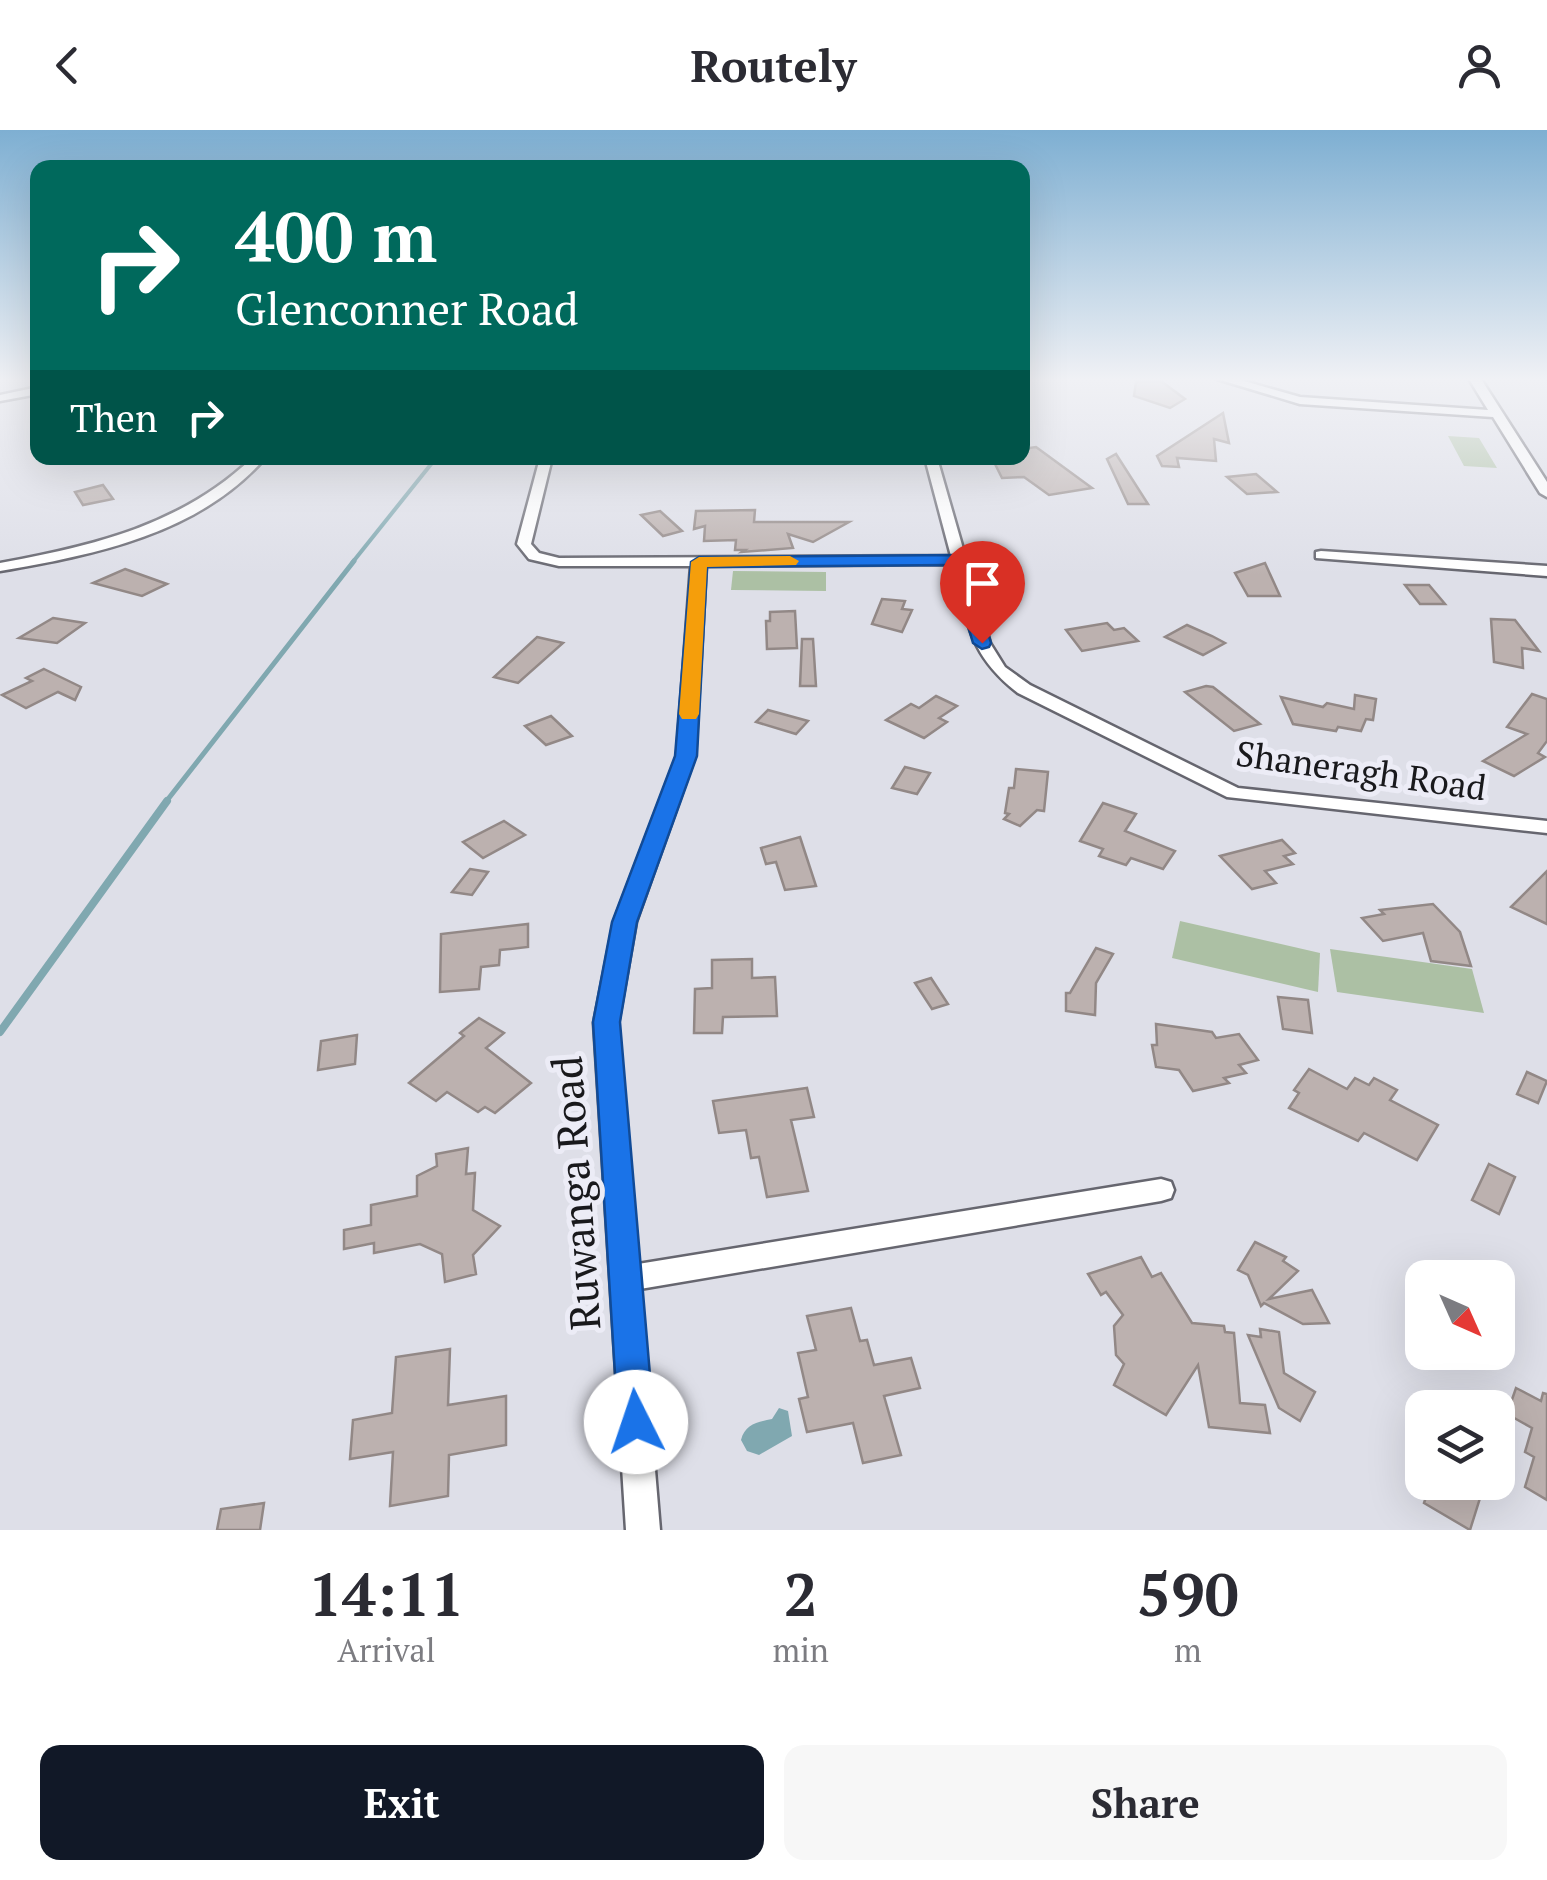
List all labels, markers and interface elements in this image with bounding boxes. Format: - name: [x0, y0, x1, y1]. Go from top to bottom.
- text: Routely: [691, 35, 856, 95]
- icon: back: [40, 38, 95, 93]
- icon: person: [1452, 38, 1507, 93]
- text: 400 m: [235, 189, 437, 282]
- icon: right: [70, 200, 200, 330]
- text: Glenconner Road: [235, 278, 579, 338]
- icon: right: [178, 390, 233, 445]
- text: Then: [70, 393, 158, 443]
- pin: [940, 541, 1025, 644]
- icon: arrive: [955, 556, 1010, 611]
- street label: Shaneragh Road: [1233, 730, 1489, 810]
- street label: Ruwanga Road: [537, 1054, 613, 1332]
- north arrow: [1405, 1260, 1515, 1370]
- map controls: [1405, 1260, 1515, 1500]
- position arrow: [584, 1370, 688, 1474]
- button: layers: [1405, 1390, 1515, 1500]
- text: 14:11: [308, 1554, 464, 1633]
- text: 2: [784, 1554, 818, 1633]
- text: 590: [1137, 1554, 1239, 1633]
- text: Arrival: [337, 1629, 435, 1671]
- text: min: [773, 1629, 829, 1671]
- text: m: [1174, 1629, 1202, 1671]
- button: Exit: [40, 1745, 764, 1860]
- button: Share: [784, 1745, 1507, 1860]

